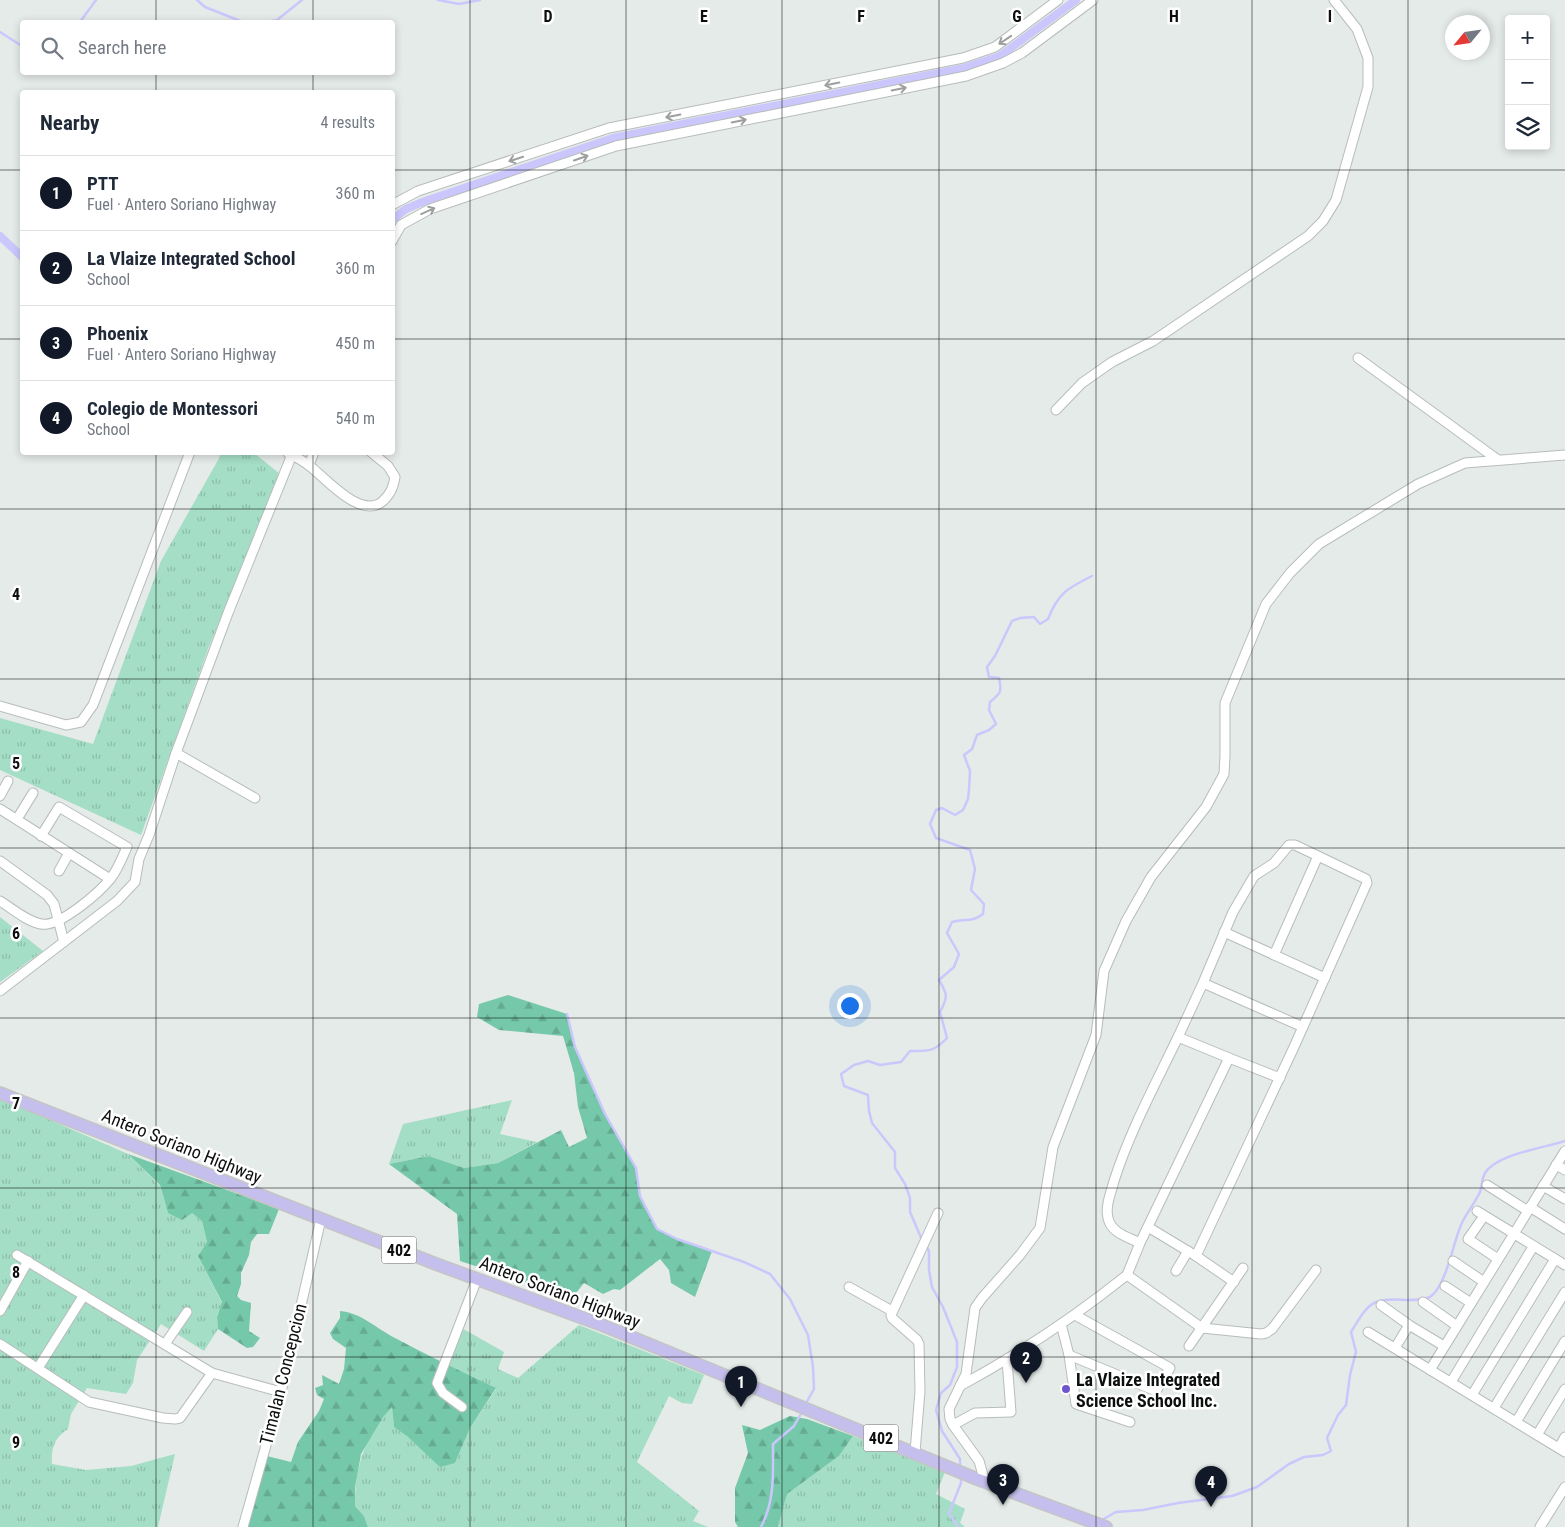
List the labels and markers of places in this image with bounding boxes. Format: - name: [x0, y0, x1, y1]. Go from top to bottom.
- pin: 2: [1010, 1342, 1042, 1383]
- pin: 1: [725, 1366, 757, 1407]
- place label: La Vlaize Integrated Science School Inc.: [1076, 1369, 1220, 1411]
- marker: La Vlaize Integrated Science School Inc.: [1060, 1383, 1072, 1395]
- pin: 3: [987, 1464, 1019, 1505]
- pin: 4: [1195, 1466, 1227, 1507]

